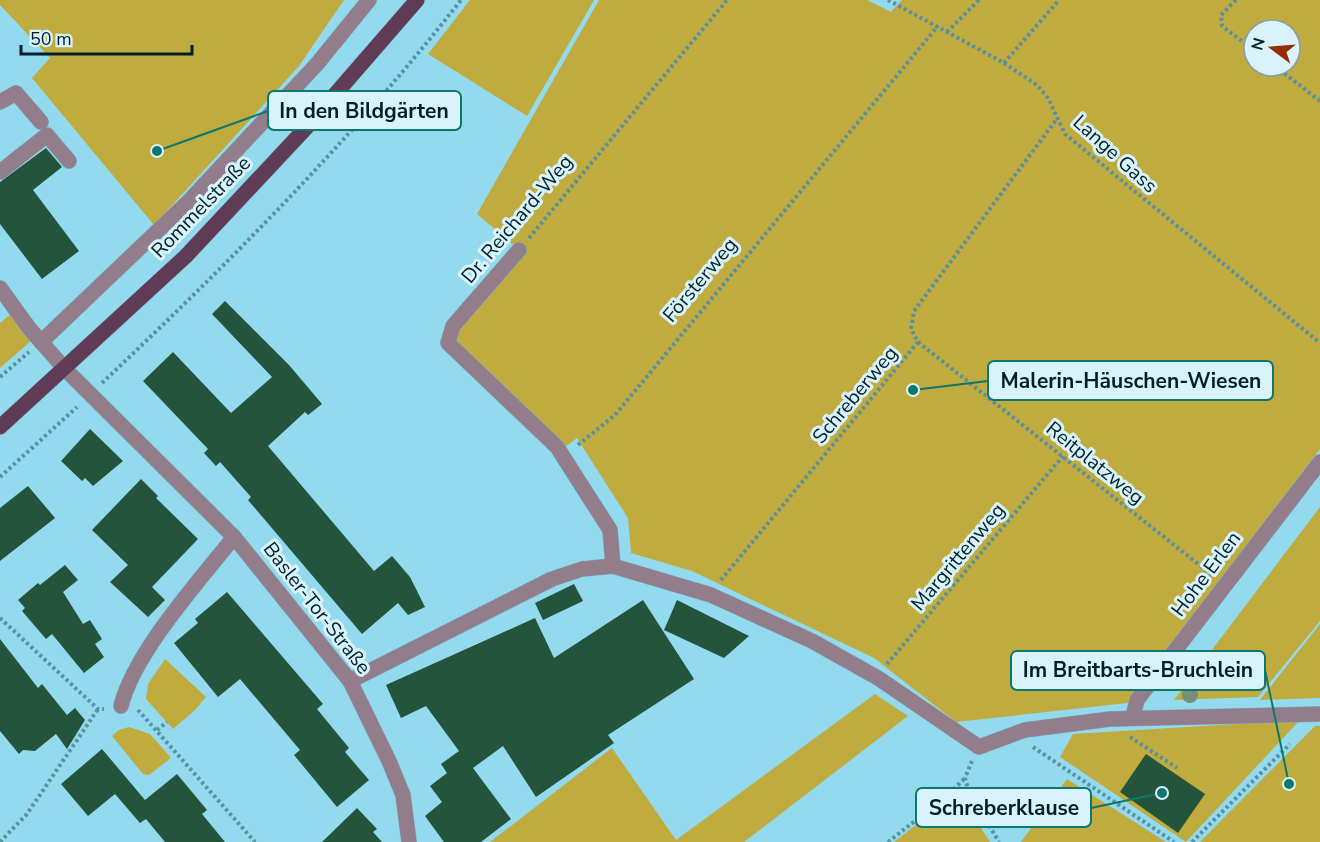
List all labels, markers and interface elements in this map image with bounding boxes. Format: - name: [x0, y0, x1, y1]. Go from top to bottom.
- scale bar: [21, 18, 192, 56]
- north arrow: [1242, 18, 1302, 78]
- text: 50 m: [30, 27, 72, 51]
- text: N: [1246, 35, 1271, 53]
- callout: In den Bildgärten: [268, 91, 461, 130]
- text: In den Bildgärten: [279, 97, 449, 125]
- street label: Lange Gass: [1067, 109, 1163, 199]
- street label: Dr. Reichard-Weg: [455, 149, 579, 289]
- street label: Rommelstraße: [145, 150, 257, 264]
- street label: Försterweg: [657, 232, 743, 328]
- street label: Schreberweg: [806, 340, 904, 450]
- callout: Malerin-Häuschen-Wiesen: [988, 361, 1273, 400]
- text: Malerin-Häuschen-Wiesen: [1001, 367, 1261, 395]
- street label: Reitplatzweg: [1040, 415, 1150, 511]
- street label: Margrittenweg: [905, 497, 1011, 617]
- street label: Hohe Erlen: [1165, 526, 1247, 622]
- street label: Basler-Tor-Straße: [257, 536, 377, 680]
- callout: Im Breitbarts-Bruchlein: [1011, 651, 1265, 690]
- text: Im Breitbarts-Bruchlein: [1023, 656, 1253, 684]
- callout: Schreberklause: [916, 788, 1091, 827]
- text: Schreberklause: [929, 794, 1079, 822]

